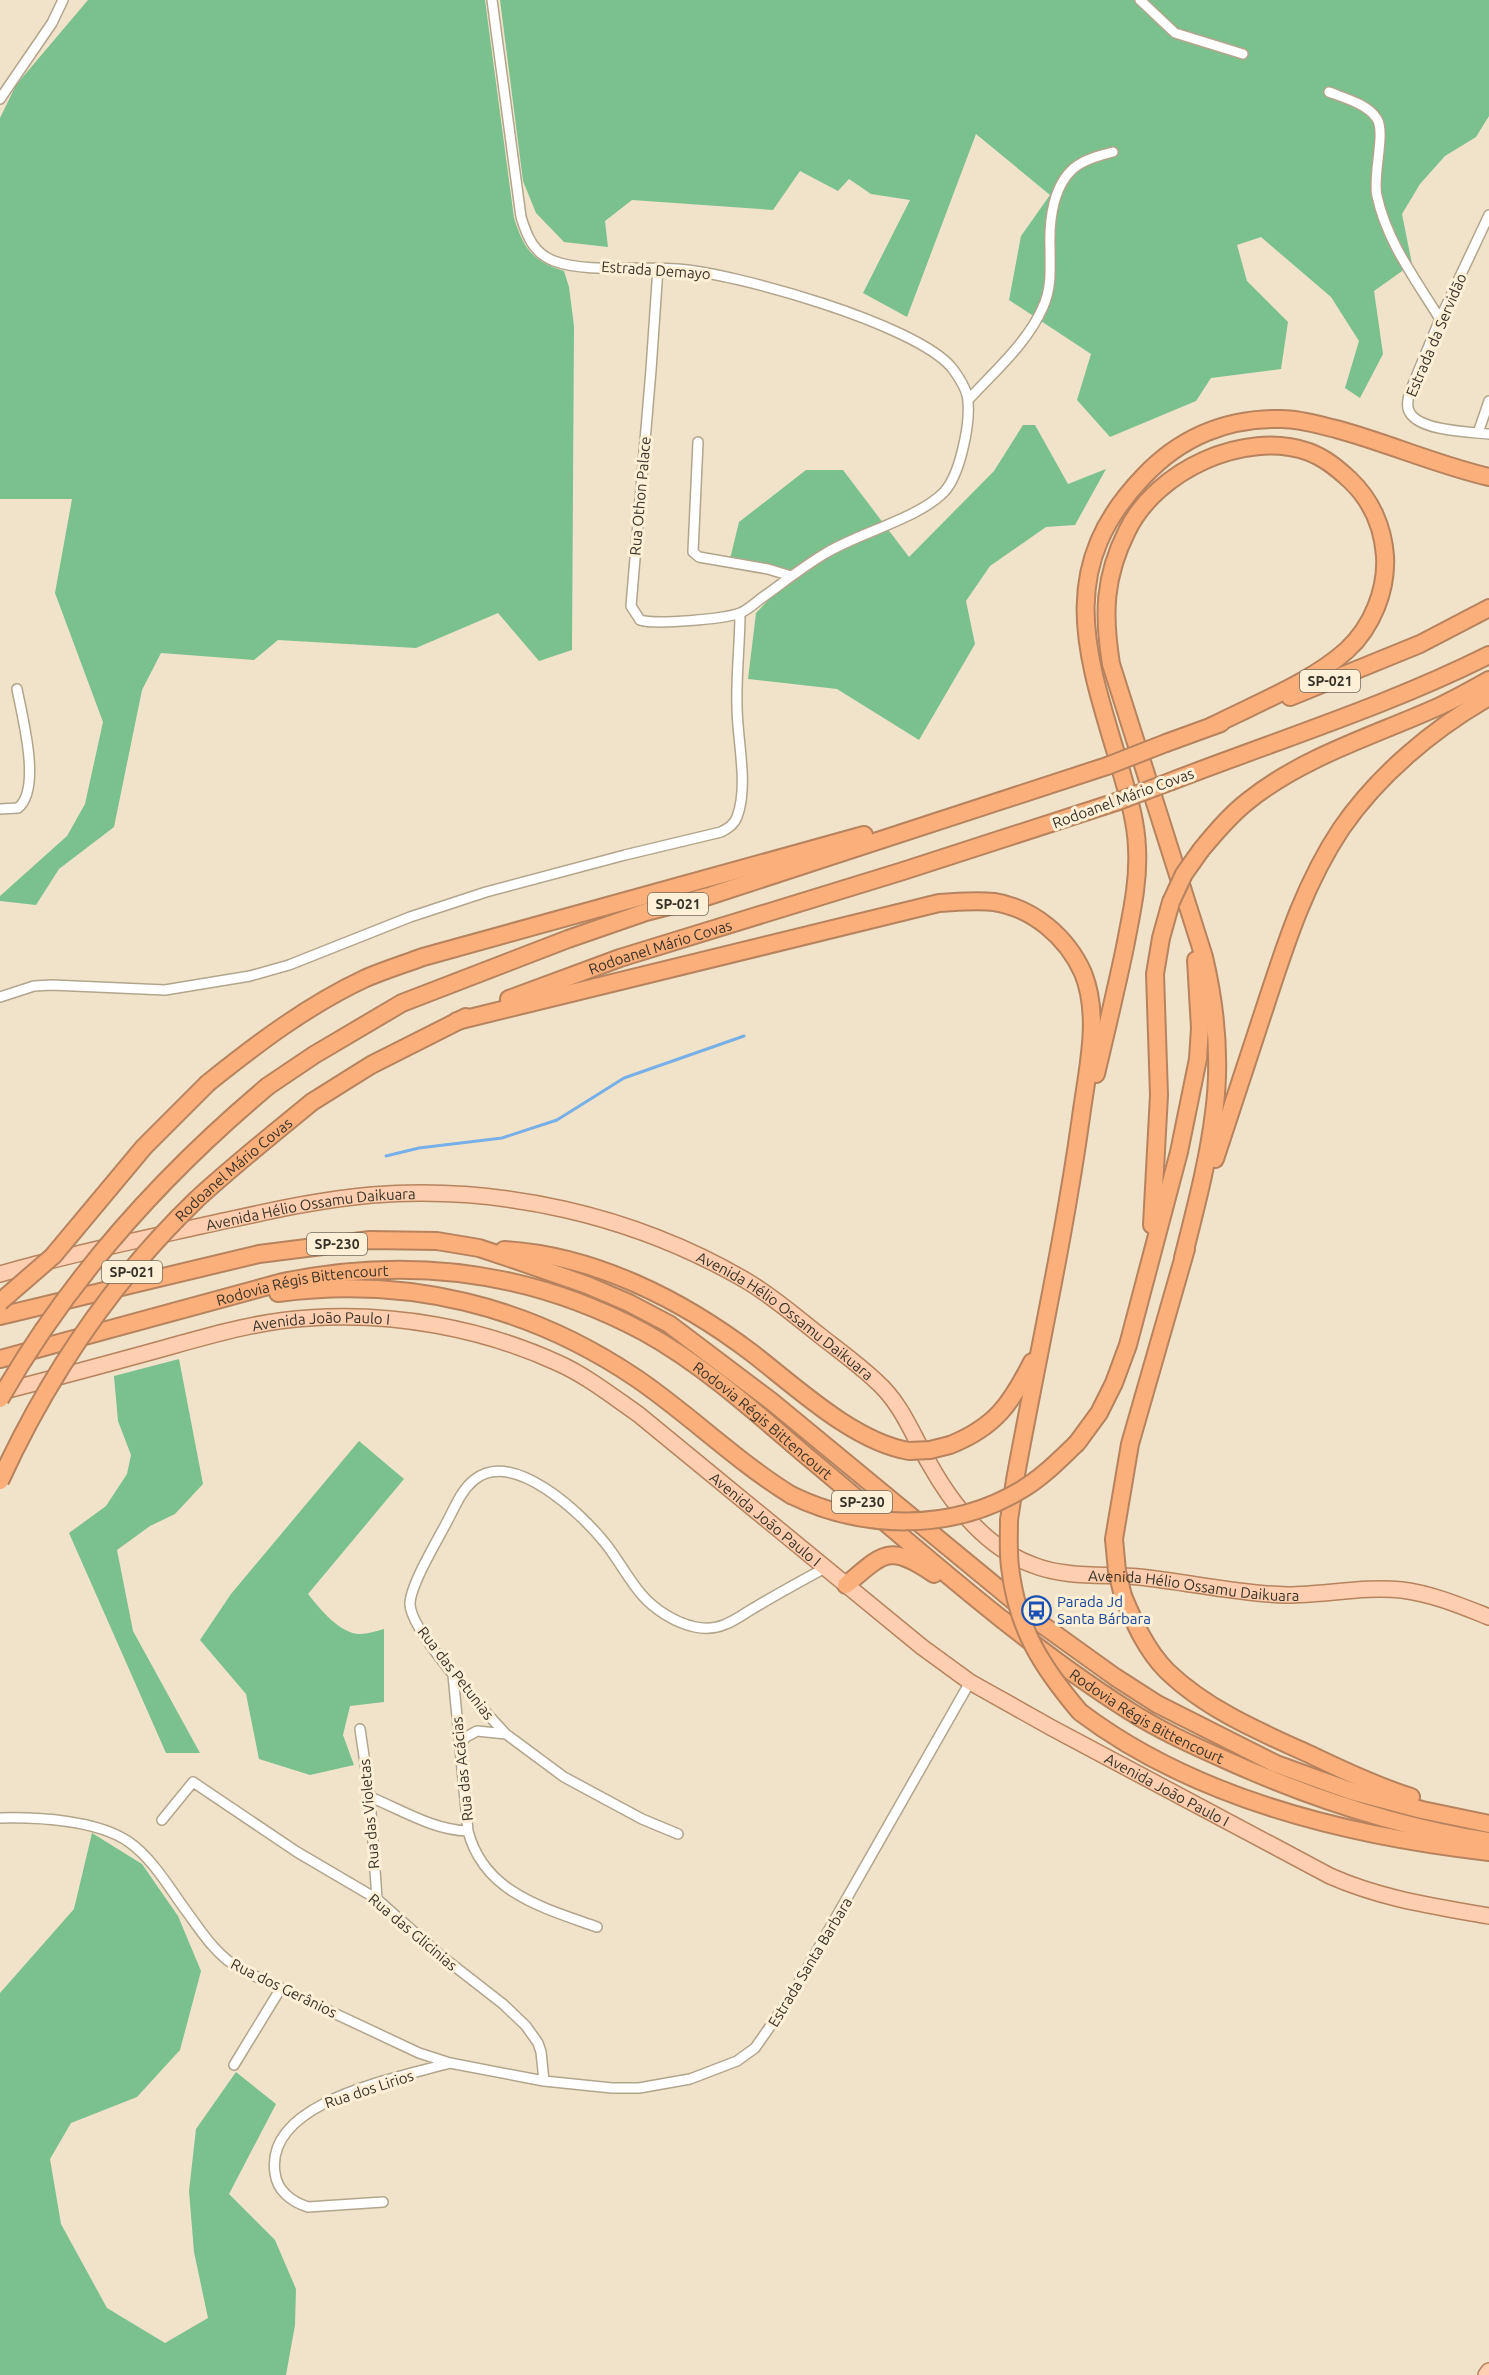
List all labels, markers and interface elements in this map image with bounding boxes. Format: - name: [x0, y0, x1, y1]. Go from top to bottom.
- street label: Estrada Demayo: [601, 258, 711, 282]
- street label: Estrada da Servidão: [1402, 271, 1470, 399]
- street label: Rua Othon Palace: [626, 436, 654, 556]
- road number: SP-021: [1300, 670, 1360, 692]
- street label: Rodoanel Mário Covas: [1050, 764, 1196, 832]
- road number: SP-021: [648, 893, 708, 915]
- street label: Rodoanel Mário Covas: [586, 916, 734, 977]
- street label: Rodoanel Mário Covas: [171, 1114, 295, 1225]
- street label: Avenida Hélio Ossamu Daikuara: [204, 1185, 416, 1233]
- road number: SP-230: [307, 1233, 367, 1255]
- street label: Avenida Hélio Ossamu Daikuara: [694, 1248, 877, 1383]
- road number: SP-021: [102, 1261, 162, 1283]
- street label: Rodovia Régis Bittencourt: [214, 1261, 389, 1308]
- street label: Avenida João Paulo I: [251, 1308, 391, 1334]
- street label: Rodovia Régis Bittencourt: [690, 1358, 836, 1483]
- street label: Avenida João Paulo I: [707, 1468, 825, 1569]
- road number: SP-230: [832, 1491, 892, 1513]
- street label: Avenida Hélio Ossamu Daikuara: [1088, 1566, 1300, 1604]
- place label: Parada Jd Santa Bárbara: [1057, 1593, 1151, 1627]
- bus stop icon: Parada Jd Santa Bárbara: [1020, 1594, 1052, 1626]
- street label: Rua das Petunias: [414, 1623, 498, 1723]
- street label: Rodovia Régis Bittencourt: [1067, 1665, 1227, 1767]
- street label: Rua das Acácias: [448, 1716, 476, 1822]
- street label: Avenida João Paulo I: [1102, 1749, 1232, 1829]
- street label: Rua das Violetas: [356, 1758, 382, 1870]
- street label: Rua das Glicinias: [365, 1890, 461, 1974]
- street label: Estrada Santa Barbara: [765, 1894, 855, 2030]
- street label: Rua dos Gerânios: [228, 1955, 340, 2021]
- street label: Rua dos Lirios: [322, 2067, 416, 2111]

